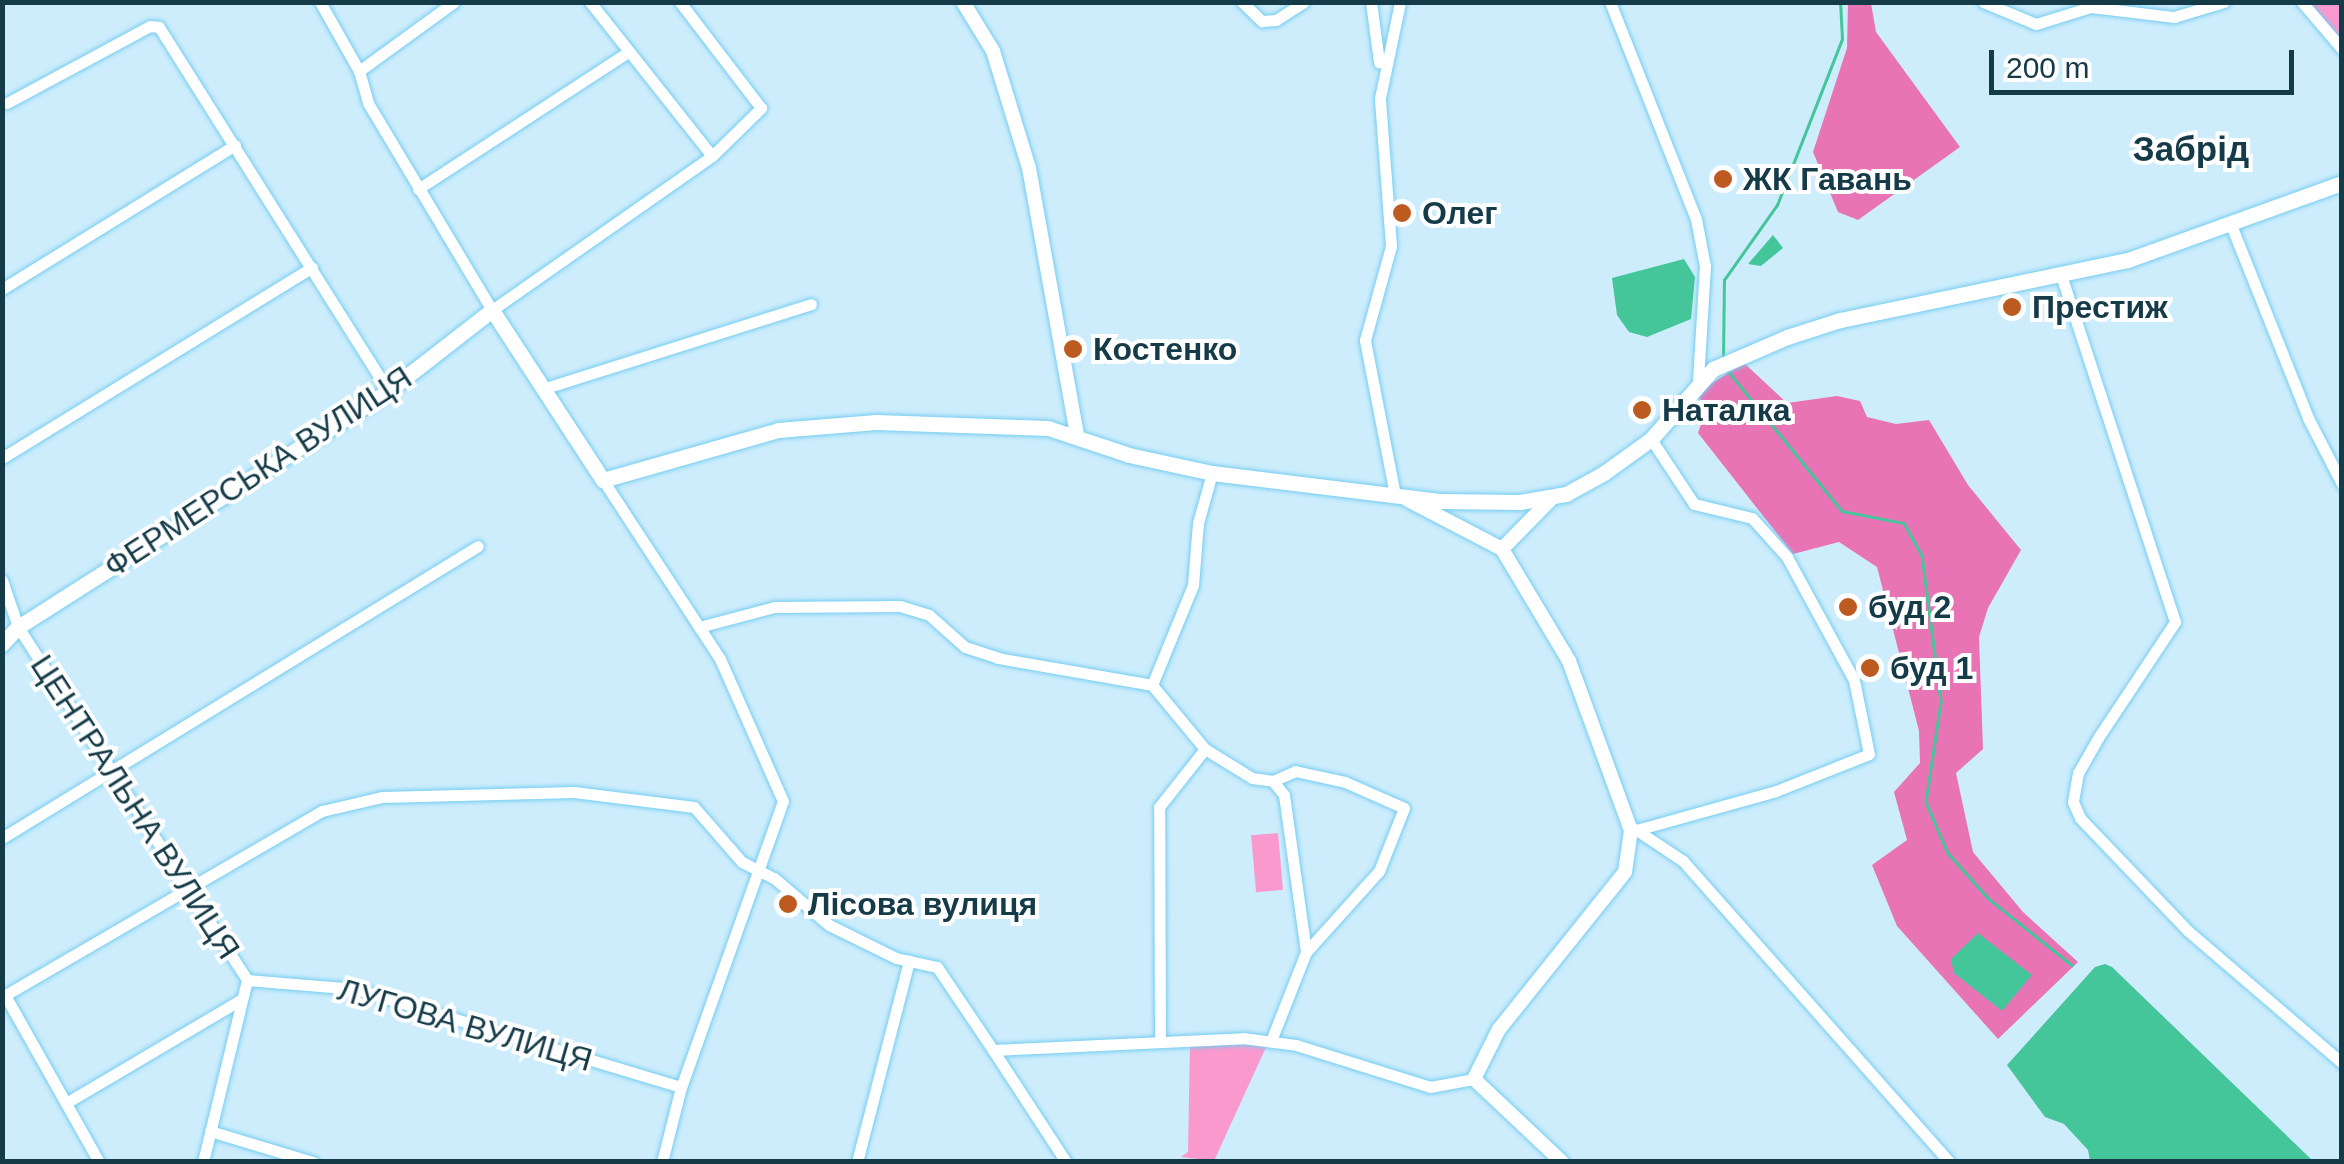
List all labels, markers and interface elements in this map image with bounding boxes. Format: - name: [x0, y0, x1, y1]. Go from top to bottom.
- scale bar: [1994, 30, 2299, 92]
- text: 200 m: [2006, 51, 2089, 84]
- district label: Забрід: [2133, 128, 2249, 170]
- place label: ЖК Гавань: [1743, 160, 1912, 198]
- marker: ЖК Гавань: [1712, 168, 1734, 190]
- place label: Олег: [1422, 194, 1498, 232]
- marker: Олег: [1391, 202, 1413, 224]
- place label: Престиж: [2032, 288, 2168, 326]
- marker: Престиж: [2001, 296, 2023, 318]
- place label: Костенко: [1093, 330, 1237, 368]
- marker: Костенко: [1062, 338, 1084, 360]
- street label: ФЕРМЕРСЬКА ВУЛИЦЯ: [97, 358, 419, 586]
- place label: Наталка: [1662, 391, 1791, 429]
- marker: Наталка: [1631, 399, 1653, 421]
- place label: буд 2: [1868, 588, 1951, 626]
- marker: буд 2: [1837, 596, 1859, 618]
- street label: ЦЕНТРАЛЬНА ВУЛИЦЯ: [22, 648, 248, 966]
- place label: буд 1: [1890, 649, 1973, 687]
- marker: буд 1: [1859, 657, 1881, 679]
- place label: Лісова вулиця: [808, 885, 1037, 923]
- marker: Лісова вулиця: [777, 893, 799, 915]
- street label: ЛУГОВА ВУЛИЦЯ: [333, 970, 597, 1080]

